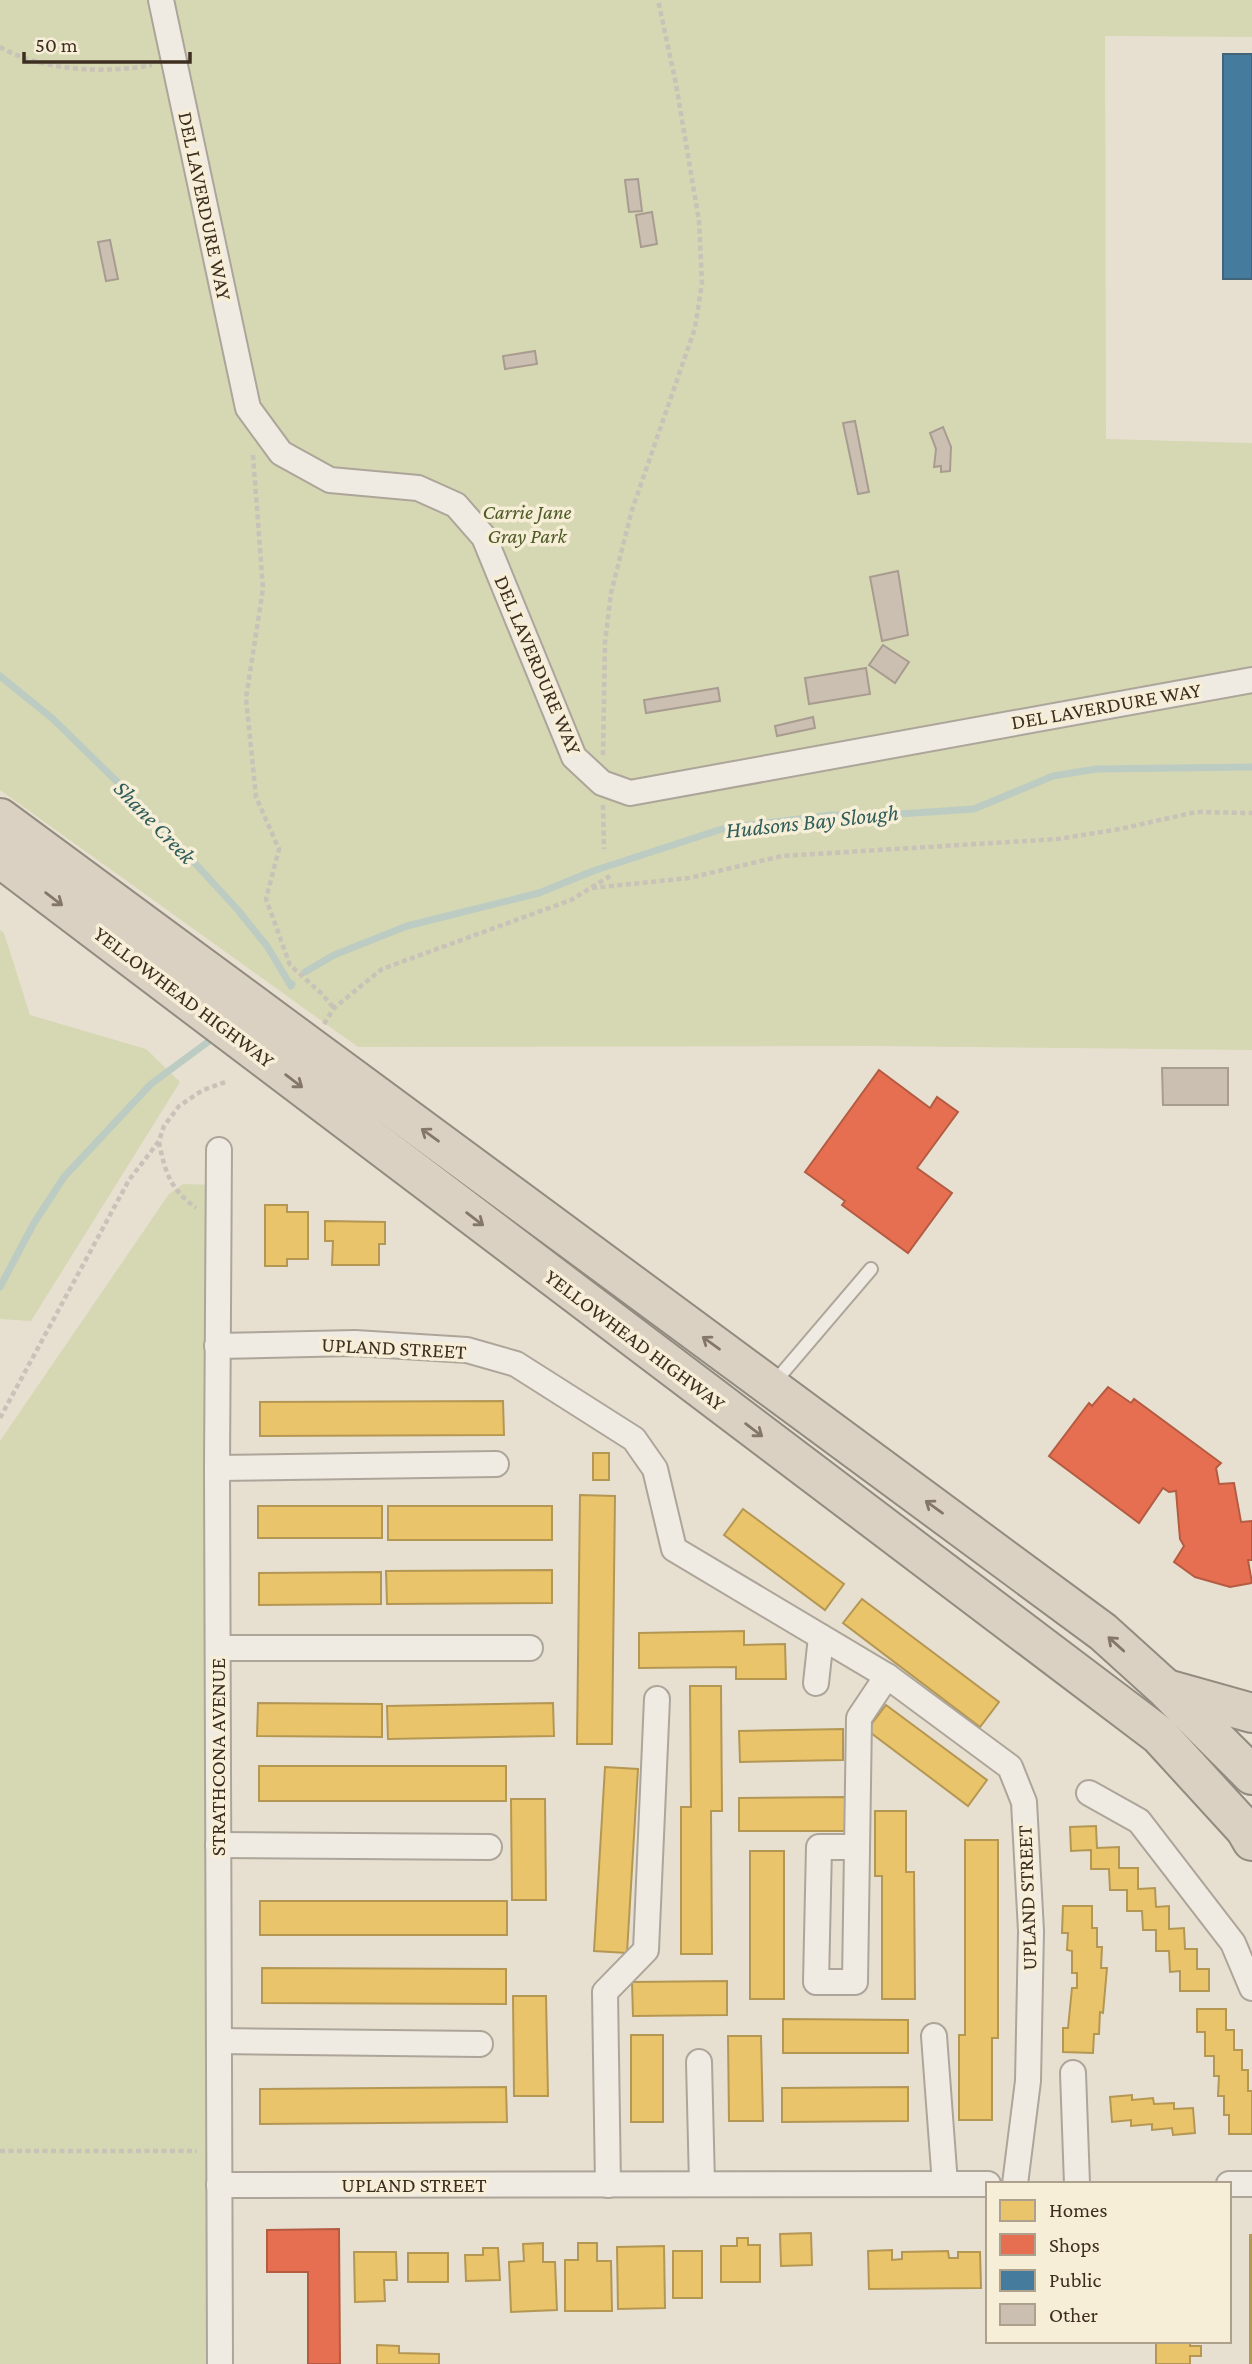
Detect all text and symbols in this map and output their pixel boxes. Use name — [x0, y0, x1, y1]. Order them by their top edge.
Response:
scale bar — [24, 21, 191, 65]
text: 50 m — [35, 33, 78, 57]
street label: DEL LAVERDURE WAY — [173, 110, 237, 303]
park label: Carrie Jane Gray Park — [482, 500, 572, 548]
street label: DEL LAVERDURE WAY — [489, 572, 587, 759]
street label: DEL LAVERDURE WAY — [1009, 677, 1204, 734]
water label: Shane Creek — [109, 775, 202, 870]
water label: Hudsons Bay Slough — [724, 799, 900, 843]
one-way arrow — [45, 892, 63, 907]
street label: YELLOWHEAD HIGHWAY — [89, 921, 280, 1073]
one-way arrow — [284, 1074, 303, 1089]
one-way arrow — [420, 1128, 439, 1143]
one-way arrow — [466, 1211, 484, 1226]
street label: YELLOWHEAD HIGHWAY — [540, 1264, 731, 1416]
street label: UPLAND STREET — [321, 1332, 468, 1364]
one-way arrow — [702, 1336, 721, 1350]
one-way arrow — [744, 1423, 763, 1438]
one-way arrow — [925, 1500, 943, 1515]
one-way arrow — [1107, 1636, 1125, 1652]
street label: STRATHCONA AVENUE — [206, 1658, 230, 1856]
street label: UPLAND STREET — [1012, 1824, 1042, 1971]
street label: UPLAND STREET — [341, 2173, 487, 2197]
legend — [986, 2182, 1231, 2343]
text: Homes — [1049, 2198, 1108, 2222]
text: Shops — [1049, 2233, 1100, 2257]
text: Public — [1049, 2268, 1101, 2292]
text: Other — [1049, 2303, 1099, 2327]

